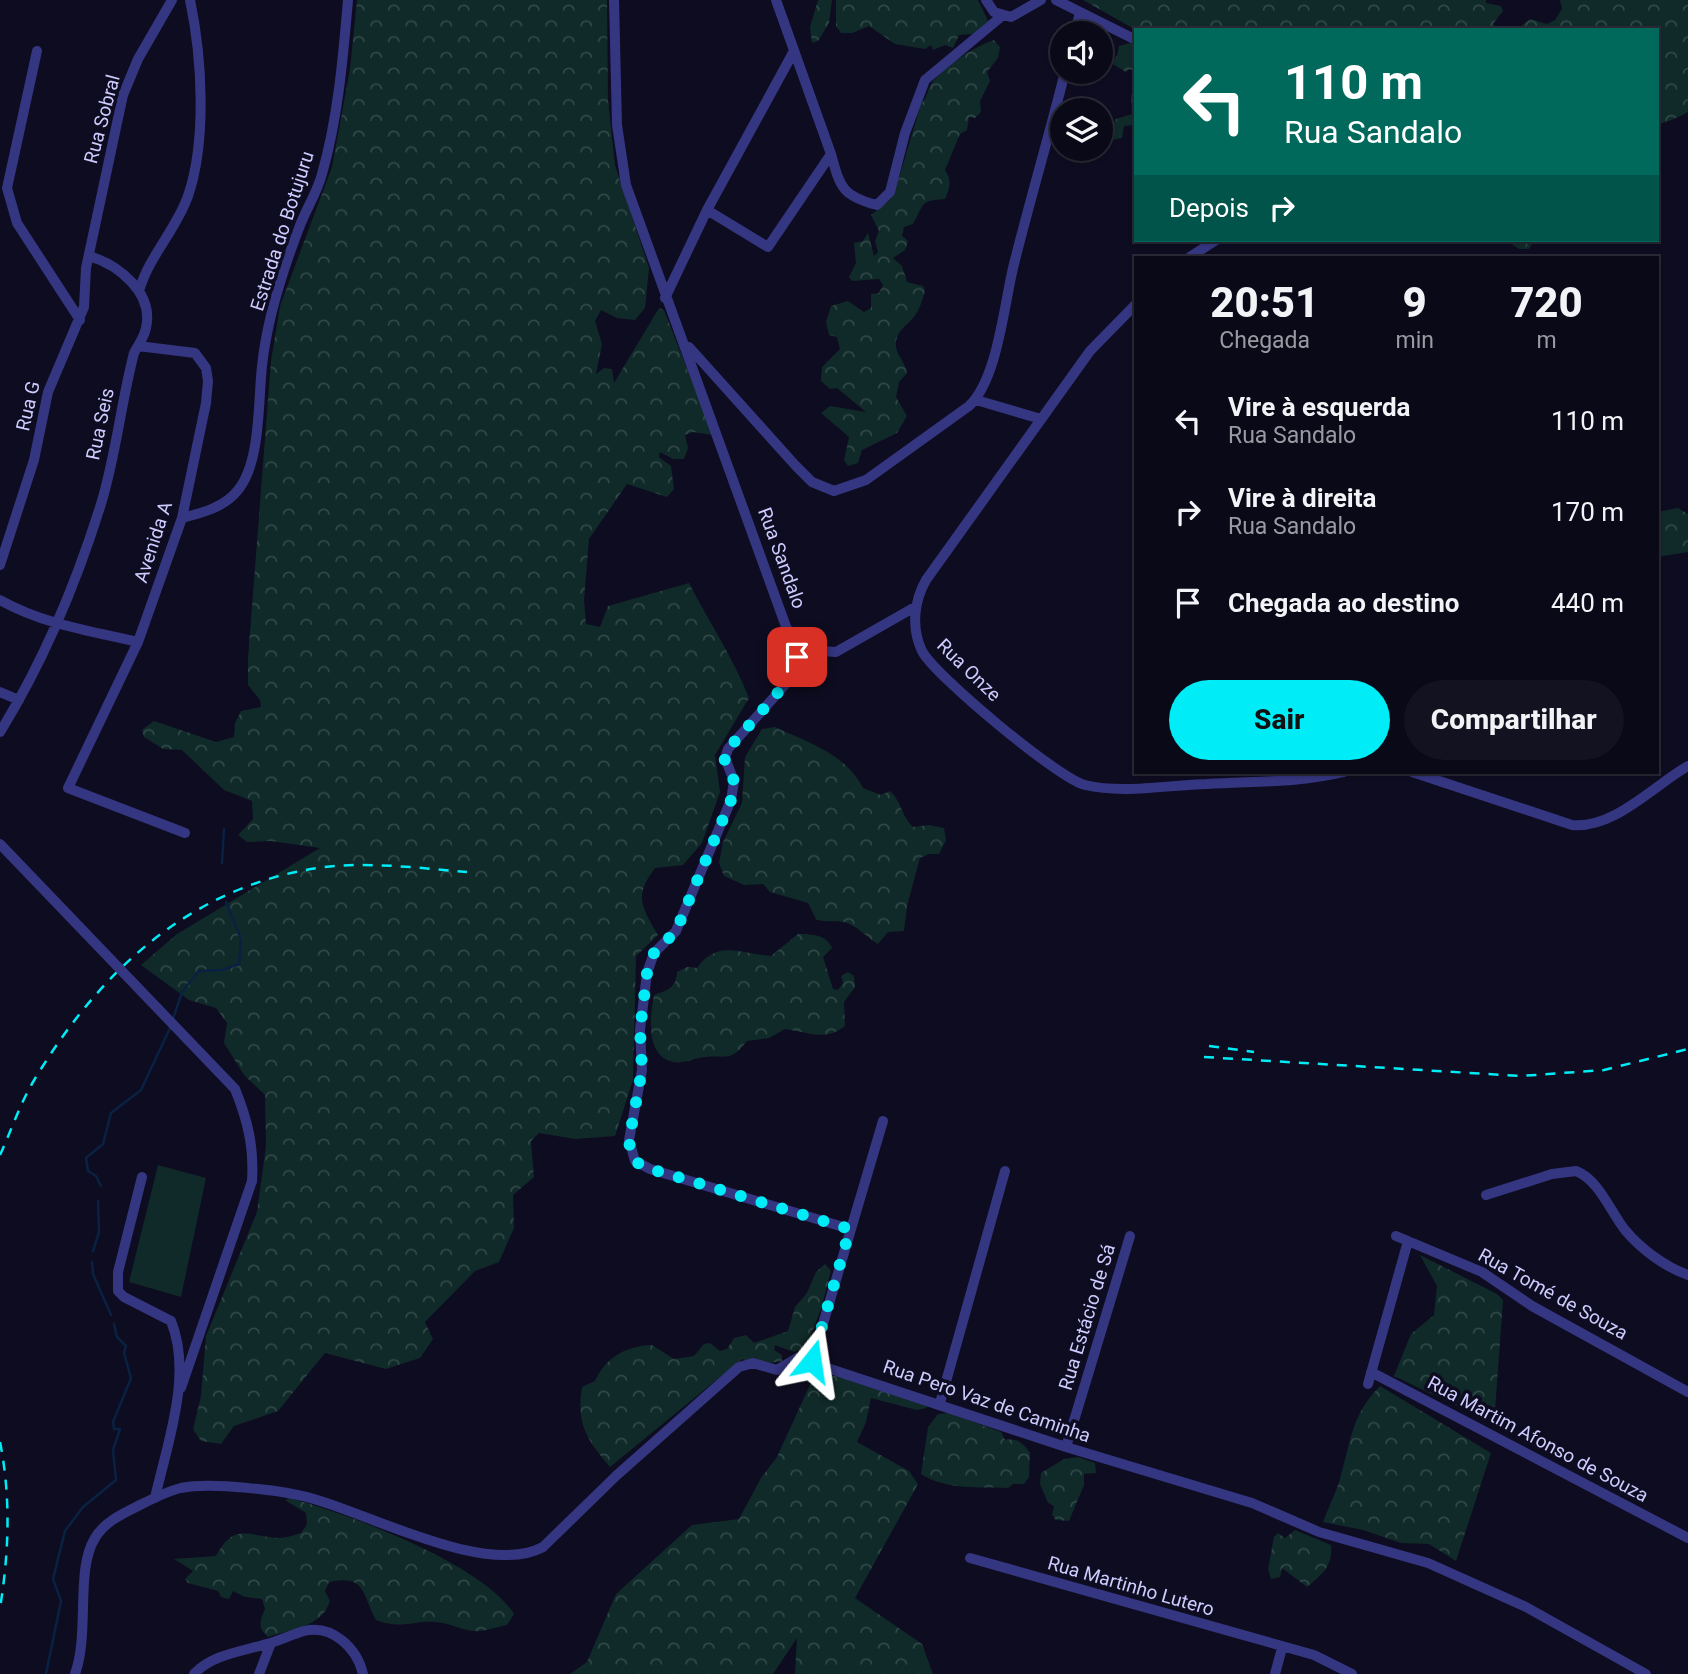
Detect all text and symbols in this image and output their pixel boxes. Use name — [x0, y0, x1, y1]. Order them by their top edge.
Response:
map controls — [1050, 21, 1113, 161]
button: sound — [1050, 21, 1113, 84]
text: 110 m — [1284, 54, 1423, 111]
icon: left — [1169, 56, 1260, 147]
street label: Rua Sobral — [79, 72, 125, 166]
button: layers — [1050, 98, 1113, 161]
text: Rua Sandalo — [1284, 113, 1462, 151]
street label: Estrada do Botujuru — [245, 148, 319, 314]
icon: right — [1263, 189, 1301, 227]
text: Depois — [1169, 193, 1249, 223]
text: 20:51 — [1210, 278, 1319, 327]
text: 9 — [1403, 278, 1427, 327]
text: 720 — [1510, 278, 1583, 327]
text: Chegada — [1219, 327, 1310, 354]
text: min — [1395, 327, 1434, 354]
text: m — [1536, 327, 1557, 354]
street label: Rua G — [11, 379, 45, 433]
street label: Rua Seis — [81, 386, 119, 462]
text: Vire à esquerda — [1228, 392, 1411, 422]
icon: left — [1169, 402, 1207, 440]
text: 110 m — [1551, 406, 1624, 436]
text: Rua Sandalo — [1228, 422, 1356, 449]
text: Vire à direita — [1228, 483, 1376, 513]
icon: right — [1169, 493, 1207, 531]
text: 170 m — [1551, 497, 1624, 527]
street label: Avenida A — [129, 498, 177, 586]
street label: Rua Sandalo — [753, 504, 811, 612]
text: Rua Sandalo — [1228, 513, 1356, 540]
icon: arrive — [1169, 584, 1207, 622]
text: Chegada ao destino — [1228, 588, 1459, 618]
text: 440 m — [1551, 588, 1624, 618]
pin — [767, 627, 827, 687]
street label: Rua Onze — [932, 634, 1006, 706]
icon: arrive — [778, 638, 816, 676]
button: Sair — [1169, 680, 1390, 760]
button: Compartilhar — [1404, 680, 1624, 760]
street label: Rua Estácio de Sá — [1054, 1241, 1120, 1393]
street label: Rua Tomé de Souza — [1474, 1243, 1632, 1345]
position arrow — [775, 1324, 849, 1398]
street label: Rua Pero Vaz de Caminha — [880, 1355, 1094, 1447]
street label: Rua Martim Afonso de Souza — [1424, 1371, 1652, 1507]
street label: Rua Martinho Lutero — [1045, 1551, 1217, 1621]

